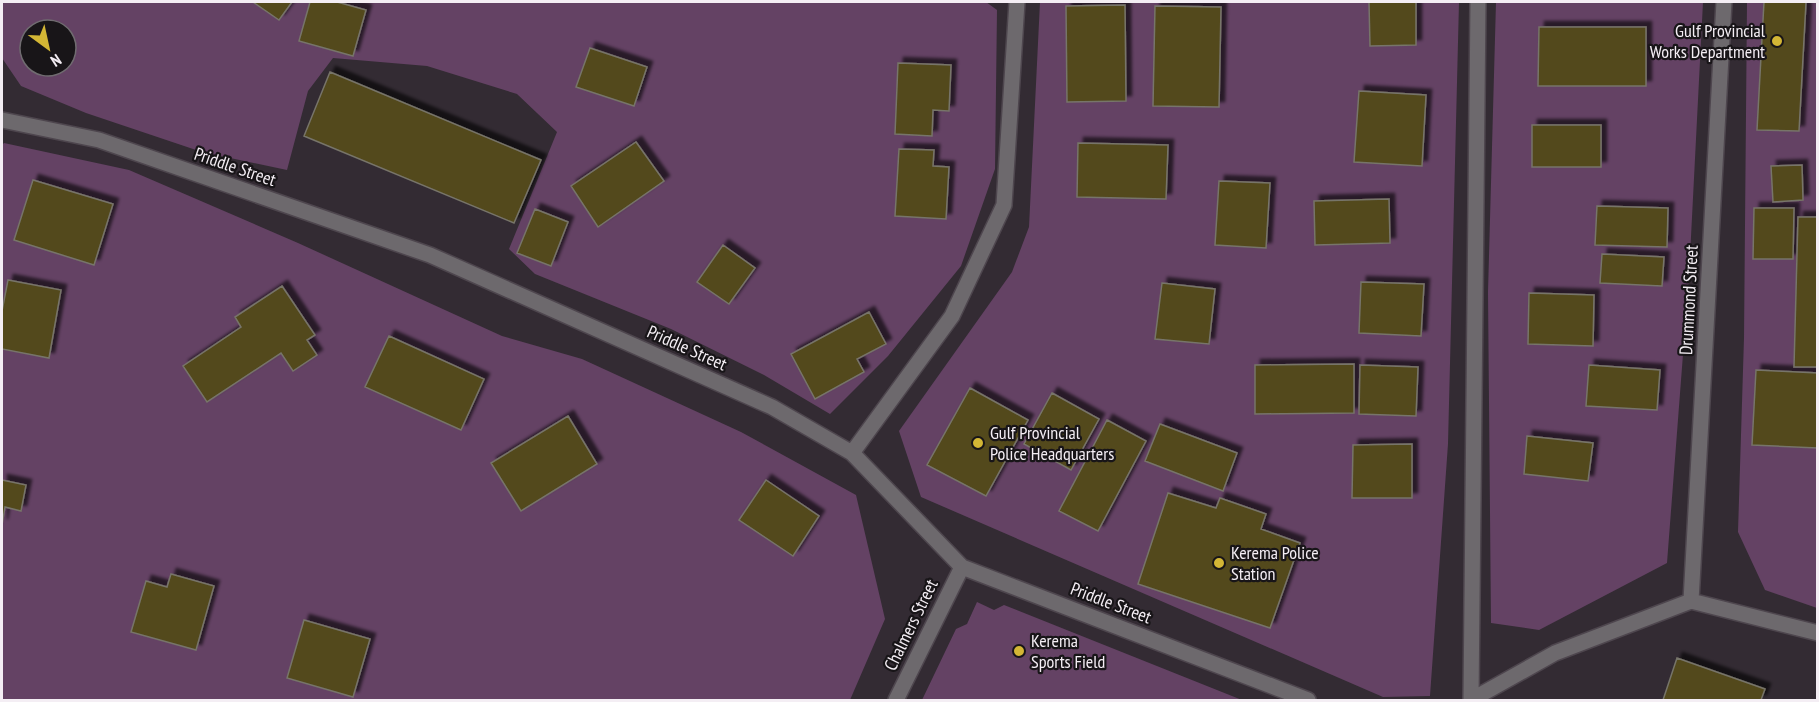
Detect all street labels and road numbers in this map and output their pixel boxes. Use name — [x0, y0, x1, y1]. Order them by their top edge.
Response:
street label: Priddle Street — [191, 142, 279, 191]
street label: Drummond Street — [1674, 244, 1703, 356]
street label: Priddle Street — [644, 320, 731, 375]
street label: Chalmers Street — [879, 575, 943, 674]
street label: Priddle Street — [1067, 577, 1155, 628]

